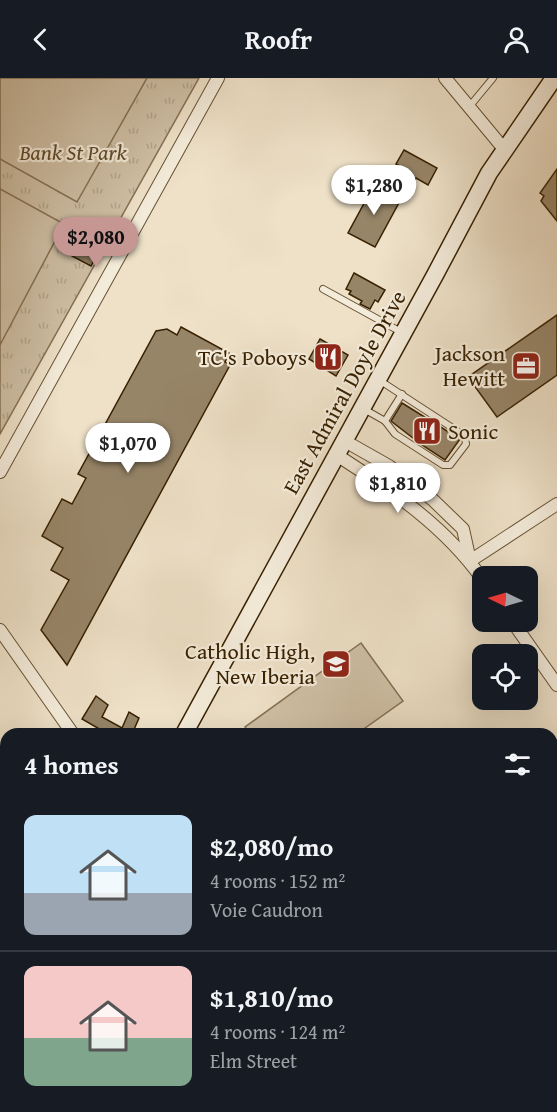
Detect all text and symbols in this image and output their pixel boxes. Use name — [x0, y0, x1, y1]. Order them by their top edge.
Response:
text: Roofr — [245, 19, 312, 59]
icon: back — [24, 23, 57, 56]
icon: person — [500, 23, 533, 56]
park label: Bank St Park — [18, 136, 128, 168]
pin: $1,280 — [325, 165, 423, 216]
text: $1,280 — [345, 170, 403, 199]
pin: $2,080 — [47, 217, 145, 268]
text: $2,080 — [67, 222, 125, 251]
street label: East Admiral Doyle Drive — [275, 284, 413, 500]
place label: Jackson Hewitt — [432, 337, 506, 394]
place label: TC's Poboys — [198, 341, 307, 373]
restaurant icon: TC's Poboys — [312, 341, 344, 373]
office icon: Jackson Hewitt — [510, 350, 542, 382]
restaurant icon: Sonic — [411, 415, 443, 447]
place label: Sonic — [448, 415, 498, 447]
pin: $1,070 — [79, 423, 177, 474]
text: $1,070 — [99, 428, 157, 457]
pin: $1,810 — [349, 463, 447, 514]
text: $1,810 — [369, 468, 427, 497]
north arrow — [472, 566, 538, 632]
map controls — [472, 566, 538, 710]
place label: Catholic High, New Iberia — [185, 635, 316, 692]
button: locate — [472, 644, 538, 710]
school or university icon: Catholic High, New Iberia — [320, 648, 352, 680]
text: 4 homes — [24, 745, 119, 784]
icon: filters — [501, 748, 534, 781]
text: $2,080/mo — [210, 827, 333, 866]
icon: home — [72, 839, 144, 911]
text: 4 rooms · 152 m² — [210, 866, 345, 895]
text: Voie Caudron — [210, 895, 323, 924]
text: $1,810/mo — [210, 978, 333, 1017]
icon: home — [72, 990, 144, 1062]
text: 4 rooms · 124 m² — [210, 1017, 345, 1046]
text: Elm Street — [210, 1046, 297, 1075]

